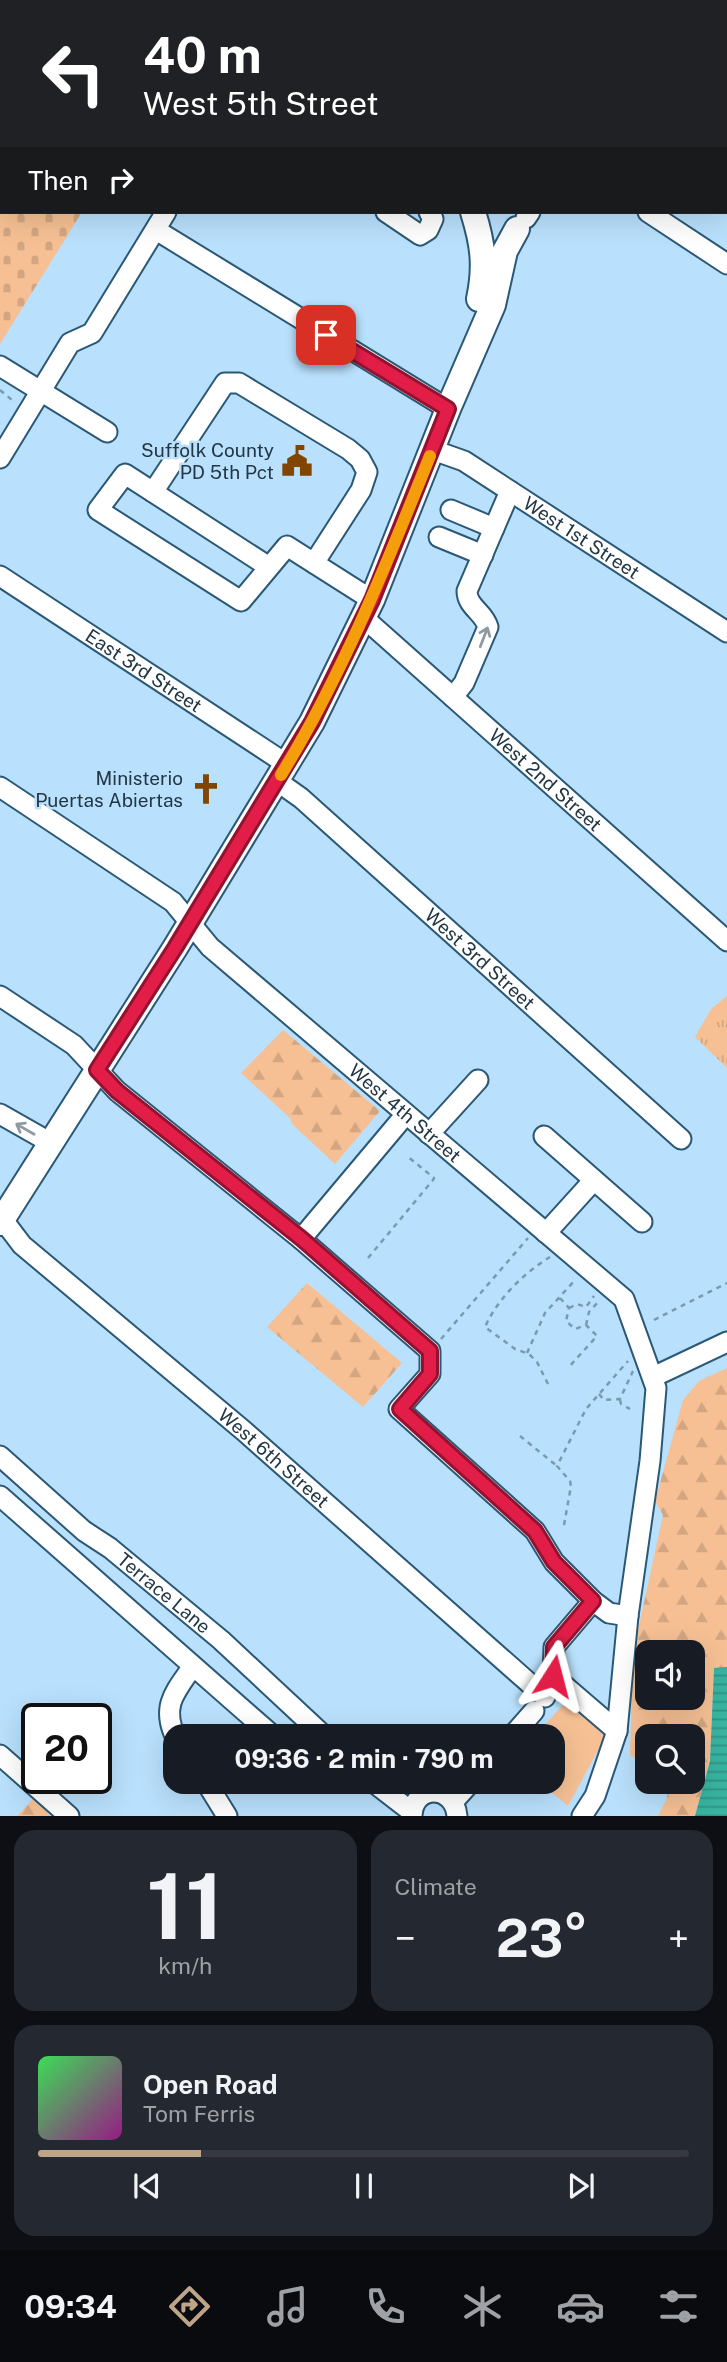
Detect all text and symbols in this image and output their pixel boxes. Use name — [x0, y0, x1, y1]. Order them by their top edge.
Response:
text: 40 m — [143, 26, 262, 84]
icon: left — [28, 28, 119, 119]
text: West 5th Street — [143, 85, 379, 122]
icon: right — [102, 161, 140, 199]
text: Then — [28, 165, 88, 196]
pin — [296, 305, 356, 365]
icon: arrive — [307, 316, 345, 354]
place label: Suffolk County PD 5th Pct — [141, 439, 274, 483]
public building icon: Suffolk County PD 5th Pct — [280, 444, 314, 478]
street label: West 1st Street — [519, 492, 644, 583]
street label: East 3rd Street — [82, 624, 206, 716]
one-way arrow — [478, 627, 491, 648]
street label: West 2nd Street — [485, 724, 606, 835]
place label: Ministerio Puertas Abiertas — [35, 767, 183, 811]
church icon: Ministerio Puertas Abiertas — [189, 772, 223, 806]
street label: West 3rd Street — [421, 904, 540, 1014]
street label: West 4th Street — [345, 1059, 465, 1167]
one-way arrow — [16, 1122, 36, 1136]
street label: West 6th Street — [214, 1403, 334, 1512]
street label: Terrace Lane — [113, 1548, 215, 1638]
position arrow — [516, 1639, 590, 1713]
map controls — [635, 1640, 705, 1794]
button: sound — [635, 1640, 705, 1710]
speed limit sign: 20 — [21, 1703, 112, 1794]
button: search — [635, 1724, 705, 1794]
text: 09:36 · 2 min · 790 m — [234, 1743, 494, 1774]
text: 11 — [146, 1853, 224, 1959]
text: Climate — [395, 1873, 477, 1900]
text: 23° — [496, 1908, 588, 1969]
text: − — [395, 1916, 416, 1961]
text: + — [668, 1916, 689, 1961]
text: km/h — [158, 1952, 212, 1979]
text: Open Road — [143, 2069, 278, 2100]
text: Tom Ferris — [143, 2100, 255, 2127]
icon: previous — [128, 2167, 166, 2205]
icon: pause — [345, 2167, 383, 2205]
icon: next — [562, 2167, 600, 2205]
icon: directions — [165, 2282, 214, 2331]
icon: music — [263, 2282, 312, 2331]
icon: phone — [361, 2282, 410, 2331]
icon: climate — [458, 2282, 507, 2331]
icon: car — [556, 2282, 605, 2331]
icon: filters — [654, 2282, 703, 2331]
text: 09:34 — [24, 2288, 117, 2325]

